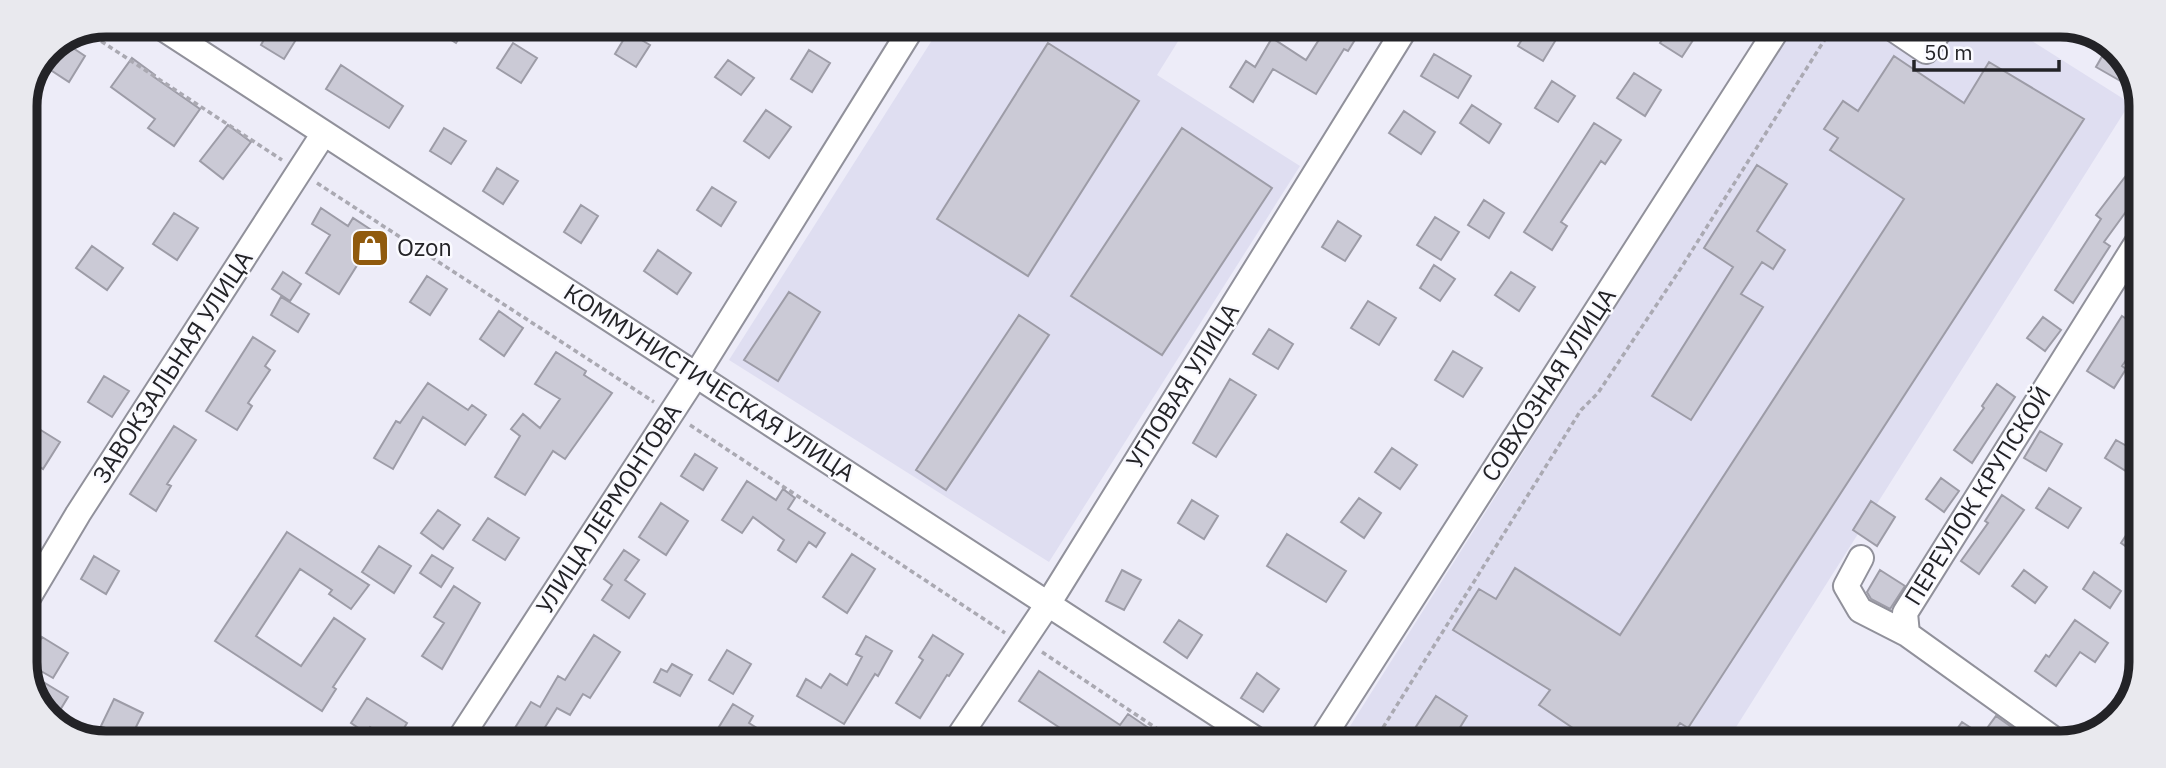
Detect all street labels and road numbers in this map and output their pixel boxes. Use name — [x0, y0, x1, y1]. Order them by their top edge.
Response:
street label: ЗАВОКЗАЛЬНАЯ УЛИЦА — [85, 244, 260, 489]
street label: КОММУНИСТИЧЕСКАЯ УЛИЦА — [558, 276, 861, 488]
street label: СОВХОЗНАЯ УЛИЦА — [1474, 282, 1623, 487]
street label: УГЛОВАЯ УЛИЦА — [1118, 297, 1246, 474]
street label: ПЕРЕУЛОК КРУПСКОЙ — [1897, 380, 2058, 611]
street label: УЛИЦА ЛЕРМОНТОВА — [528, 397, 688, 620]

